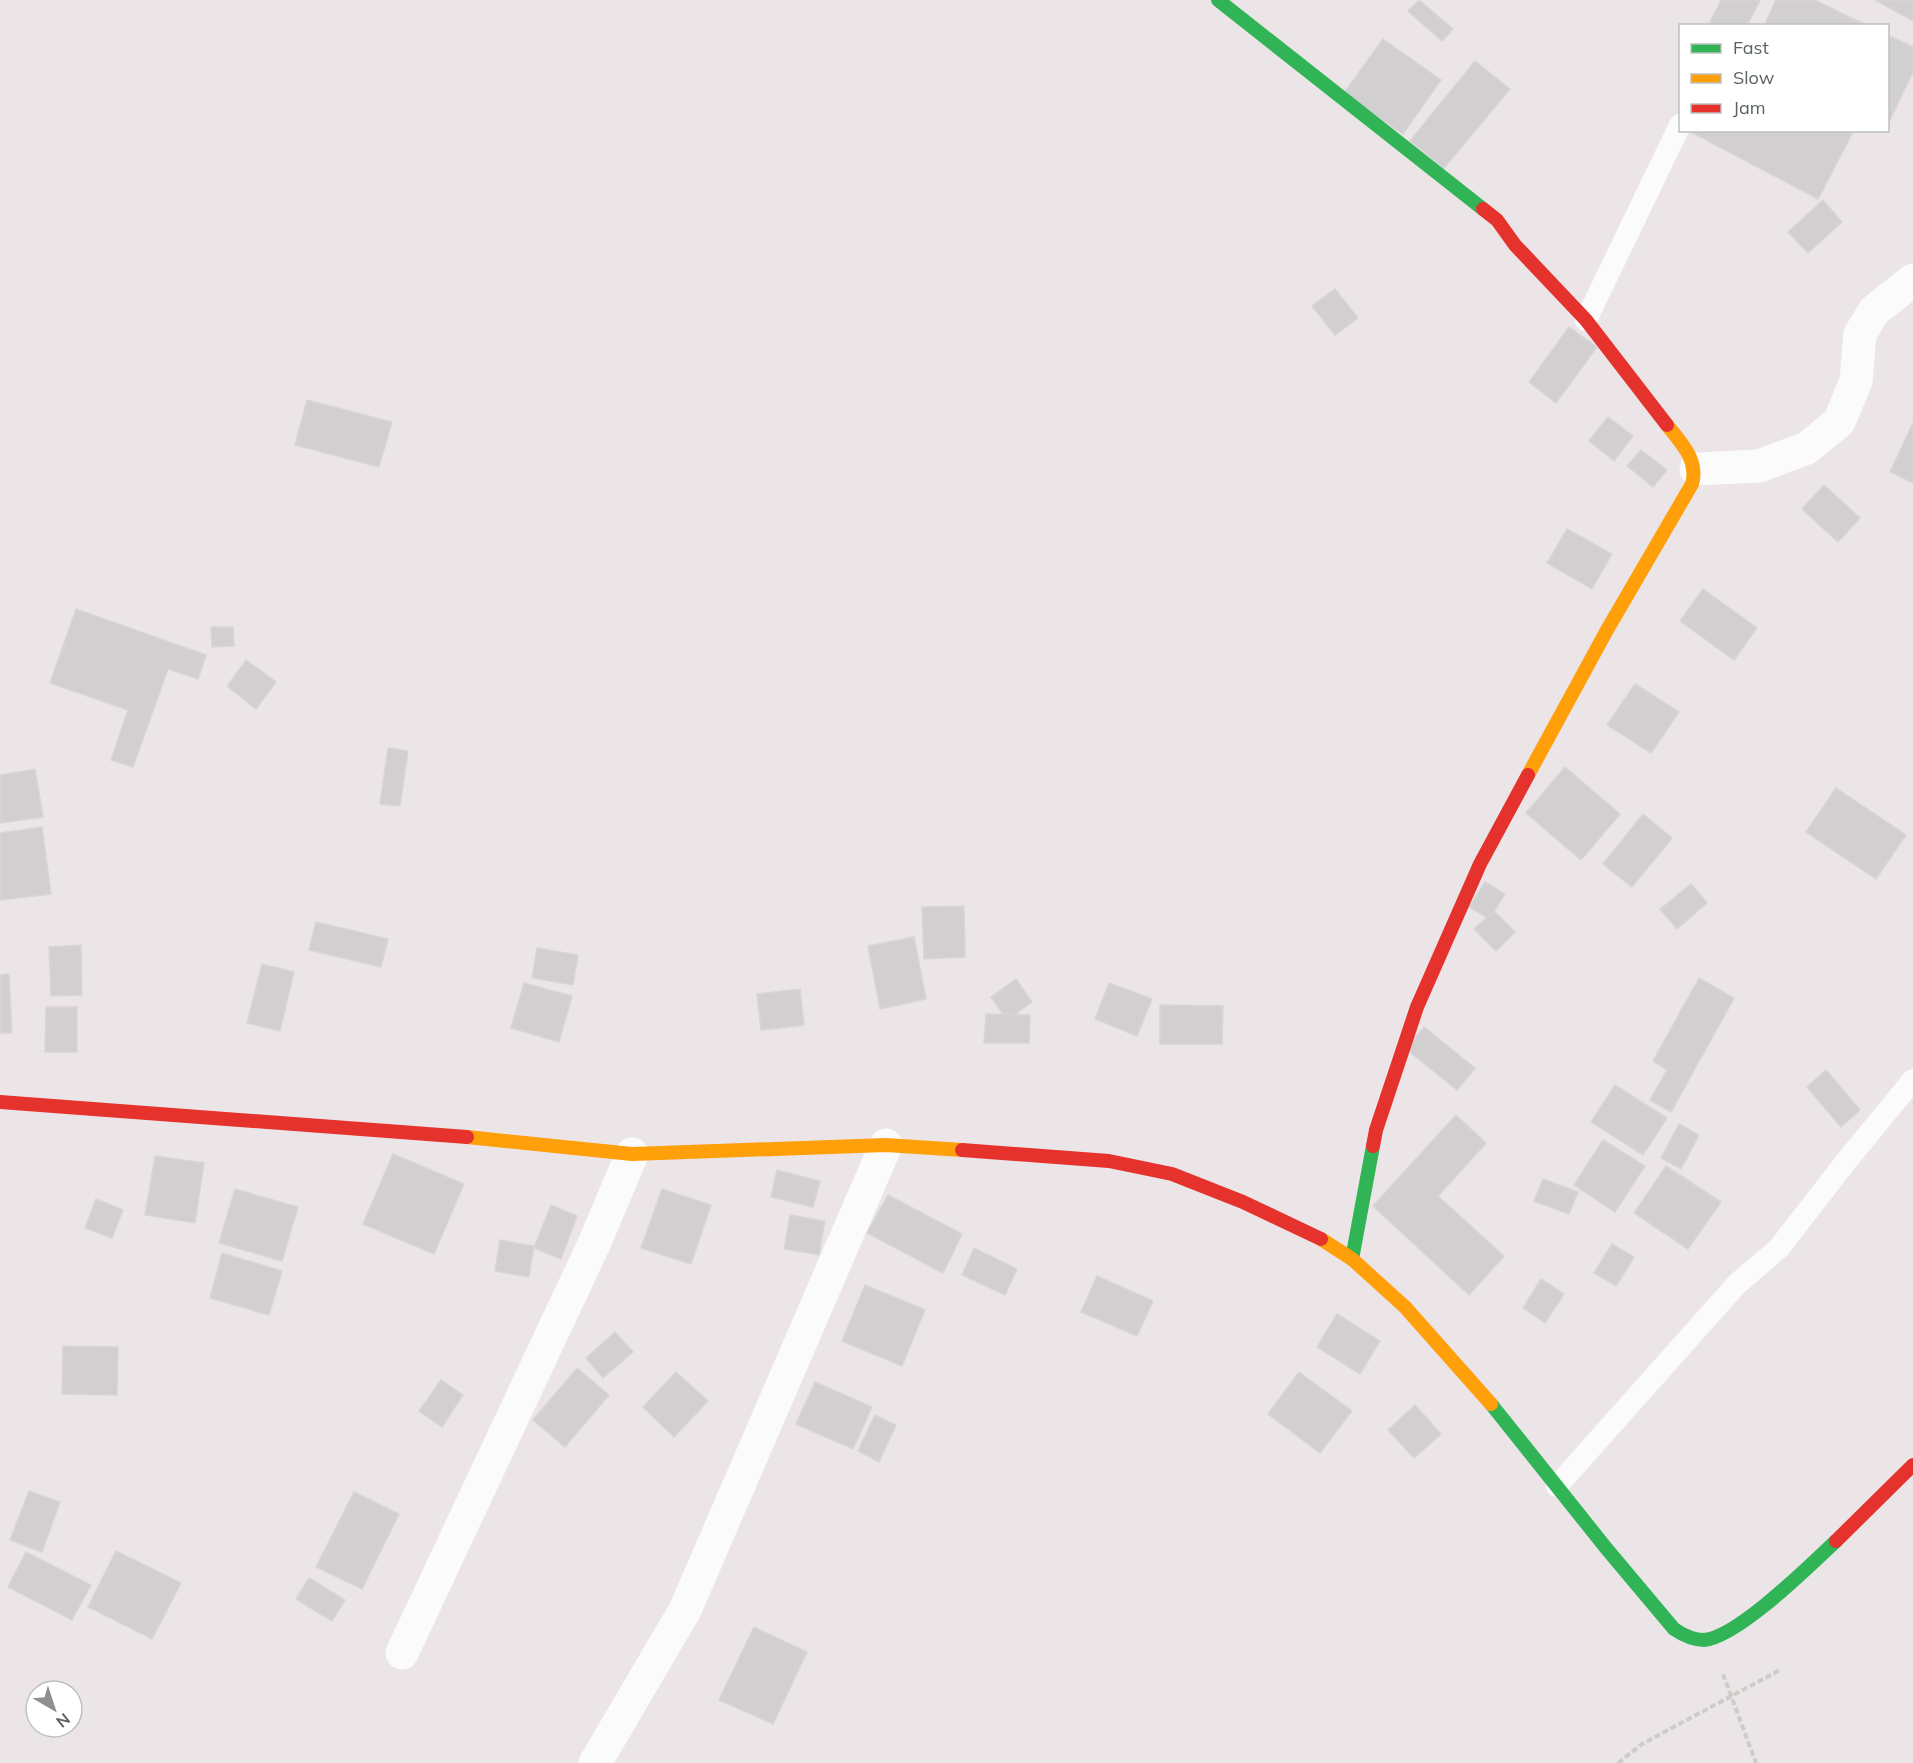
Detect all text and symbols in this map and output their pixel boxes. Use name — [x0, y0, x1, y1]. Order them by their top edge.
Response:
legend — [1679, 24, 1889, 132]
text: Fast — [1733, 36, 1769, 59]
text: Slow — [1733, 66, 1775, 89]
text: Jam — [1733, 96, 1766, 119]
north arrow — [24, 1679, 84, 1739]
text: N — [52, 1709, 74, 1732]

